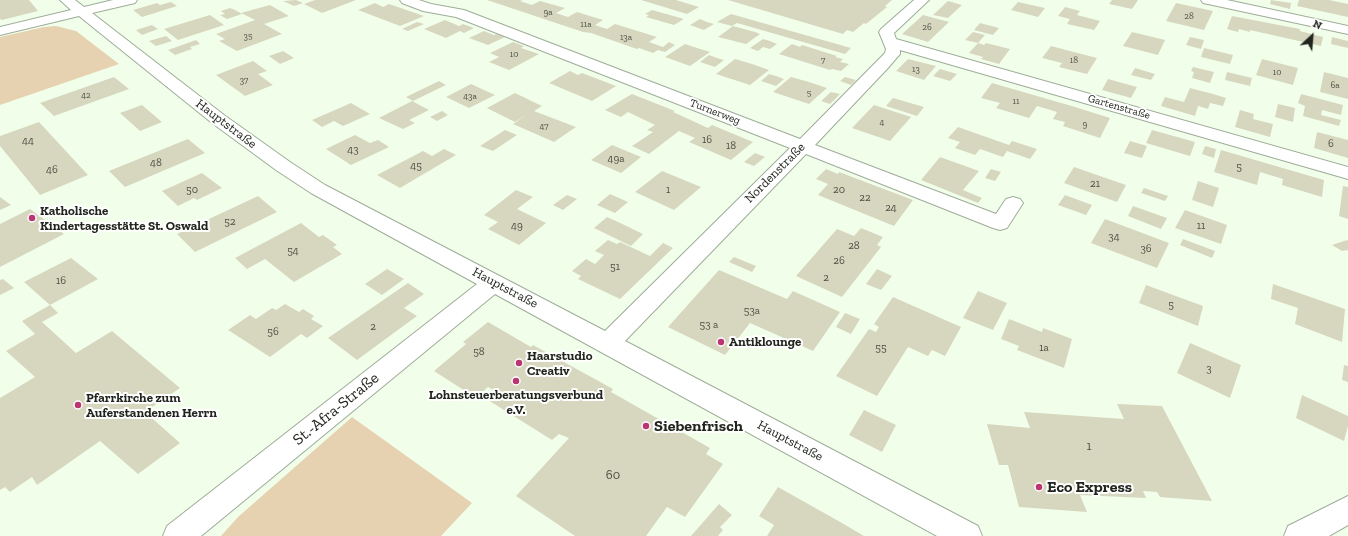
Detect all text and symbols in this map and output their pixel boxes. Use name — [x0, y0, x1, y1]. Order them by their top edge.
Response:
house number: 9a — [543, 7, 553, 17]
house number: 28 — [1184, 11, 1194, 21]
north arrow — [1292, 16, 1332, 56]
text: N — [1311, 17, 1324, 32]
house number: 11a — [580, 19, 592, 29]
house number: 26 — [922, 22, 932, 32]
house number: 35 — [243, 31, 253, 41]
house number: 13a — [620, 32, 632, 42]
house number: 10 — [510, 49, 518, 59]
house number: 7 — [821, 55, 825, 65]
house number: 18 — [1070, 55, 1078, 65]
house number: 13 — [912, 64, 920, 74]
house number: 10 — [1273, 67, 1281, 77]
house number: 37 — [240, 75, 248, 85]
house number: 6a — [1330, 80, 1340, 90]
house number: 5 — [807, 88, 811, 98]
house number: 42 — [81, 90, 91, 100]
house number: 43a — [463, 91, 477, 101]
street label: Gartenstraße — [1086, 92, 1152, 122]
street label: Hauptstraße — [193, 96, 259, 152]
street label: Turnerweg — [688, 96, 742, 128]
house number: 11 — [1013, 96, 1019, 106]
house number: 4 — [880, 117, 884, 127]
house number: 9 — [1083, 119, 1087, 129]
house number: 47 — [540, 121, 548, 131]
house number: 16 — [702, 133, 712, 147]
house number: 44 — [22, 134, 34, 148]
house number: 6 — [1328, 137, 1334, 151]
house number: 18 — [726, 139, 736, 153]
street label: Nordenstraße — [742, 140, 808, 206]
house number: 43 — [347, 143, 359, 157]
house number: 49a — [607, 152, 625, 166]
house number: 48 — [150, 156, 162, 170]
house number: 45 — [410, 159, 422, 173]
house number: 5 — [1236, 160, 1242, 174]
house number: 46 — [46, 163, 58, 177]
house number: 21 — [1090, 177, 1100, 191]
house number: 50 — [186, 183, 198, 197]
house number: 1 — [666, 183, 670, 197]
house number: 20 — [833, 183, 845, 197]
house number: 22 — [859, 191, 871, 205]
house number: 24 — [885, 201, 897, 215]
place label: Katholische Kindertagesstätte St. Oswald — [40, 203, 208, 234]
marker: Katholische Kindertagesstätte St. Oswald — [27, 213, 37, 223]
house number: 52 — [224, 215, 236, 229]
house number: 49 — [511, 219, 523, 233]
house number: 11 — [1197, 219, 1205, 233]
house number: 34 — [1108, 230, 1120, 244]
house number: 28 — [848, 239, 860, 253]
house number: 36 — [1140, 242, 1152, 256]
house number: 54 — [287, 244, 299, 258]
house number: 26 — [833, 254, 845, 268]
house number: 51 — [610, 260, 620, 274]
street label: Hauptstraße — [470, 264, 540, 312]
house number: 2 — [823, 271, 829, 285]
house number: 16 — [56, 274, 66, 288]
house number: 5 — [1168, 298, 1174, 312]
house number: 53a — [744, 304, 760, 318]
house number: 53 a — [700, 318, 718, 332]
house number: 2 — [370, 320, 376, 334]
house number: 56 — [267, 325, 279, 339]
place label: Antiklounge — [729, 334, 801, 350]
marker: Antiklounge — [716, 337, 726, 347]
house number: 55 — [875, 341, 887, 355]
house number: 1a — [1039, 341, 1049, 355]
house number: 58 — [473, 345, 485, 359]
place label: Haarstudio Creativ — [527, 348, 593, 379]
marker: Haarstudio Creativ — [514, 358, 524, 368]
house number: 3 — [1206, 362, 1212, 376]
street label: St.-Afra-Straße — [289, 368, 383, 450]
marker: Lohnsteuerberatungsverbund e.V. — [511, 376, 521, 386]
place label: Lohnsteuerberatungsverbund e.V. — [429, 387, 603, 418]
place label: Pfarrkirche zum Auferstandenen Herrn — [86, 390, 217, 421]
marker: Pfarrkirche zum Auferstandenen Herrn — [73, 400, 83, 410]
place label: Siebenfrisch — [654, 416, 743, 436]
street label: Hauptstraße — [755, 417, 825, 465]
marker: Siebenfrisch — [641, 421, 651, 431]
house number: 1 — [1086, 438, 1092, 454]
house number: 60 — [606, 467, 620, 483]
place label: Eco Express — [1047, 477, 1132, 497]
marker: Eco Express — [1034, 482, 1044, 492]

